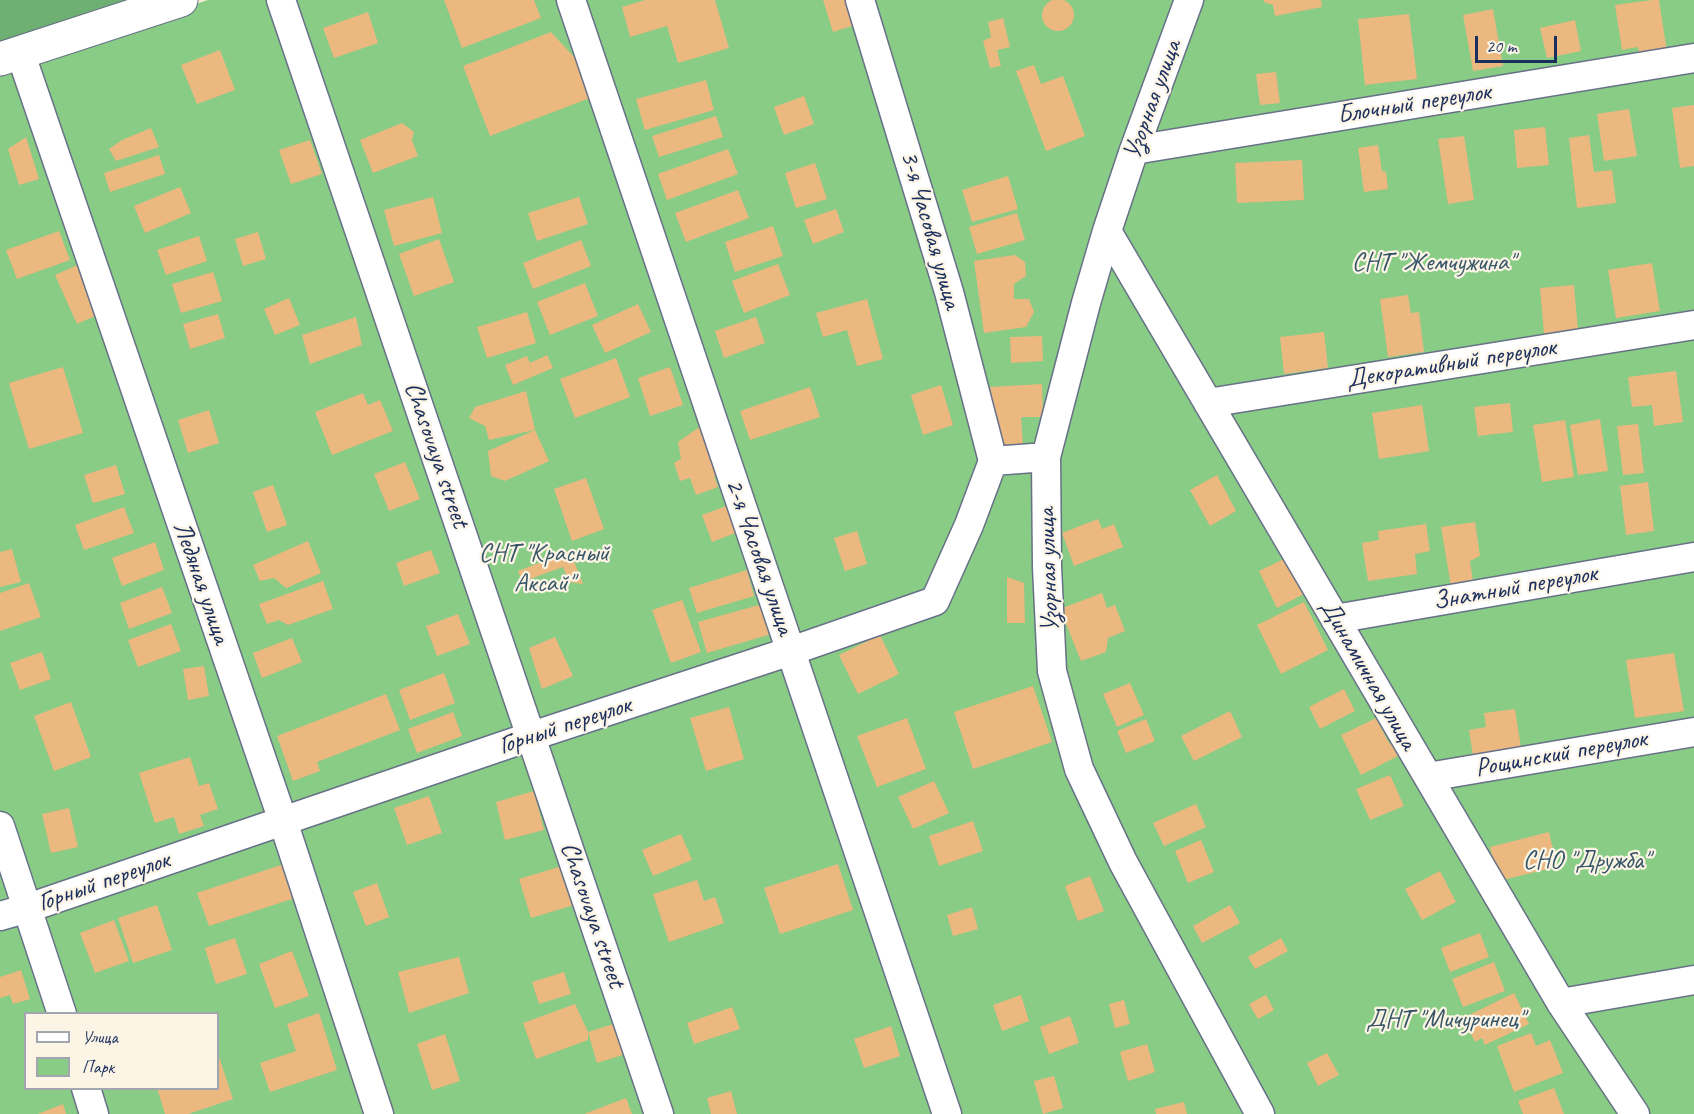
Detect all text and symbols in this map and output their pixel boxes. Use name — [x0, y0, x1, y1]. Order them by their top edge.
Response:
scale bar — [1478, 24, 1560, 62]
text: 20 m — [1486, 35, 1517, 57]
street label: Узорная улица — [1117, 36, 1189, 164]
street label: Блочный переулок — [1335, 77, 1493, 131]
street label: 3-я Часовая улица — [893, 147, 967, 313]
park label: СНТ "Жемчужина" — [1352, 247, 1514, 279]
street label: Декоративный переулок — [1344, 332, 1558, 396]
street label: Chasovaya street — [397, 378, 475, 532]
street label: 2-я Часовая улица — [718, 475, 800, 639]
street label: Узорная улица — [1031, 507, 1067, 633]
street label: Ледяная улица — [166, 518, 236, 648]
park label: СНТ "Красный Аксай" — [479, 538, 609, 600]
street label: Знатный переулок — [1431, 558, 1599, 618]
street label: Динамичная улица — [1312, 594, 1424, 756]
street label: Горный переулок — [495, 690, 635, 762]
street label: Рощинский переулок — [1473, 724, 1649, 784]
street label: Chasovaya street — [553, 838, 631, 992]
street label: Горный переулок — [34, 845, 174, 919]
park label: СНО "Дружба" — [1523, 845, 1649, 877]
park label: ДНТ "Мичуринец" — [1366, 1004, 1524, 1036]
legend — [24, 1012, 219, 1090]
text: Улица — [82, 1026, 118, 1048]
text: Парк — [82, 1056, 114, 1078]

